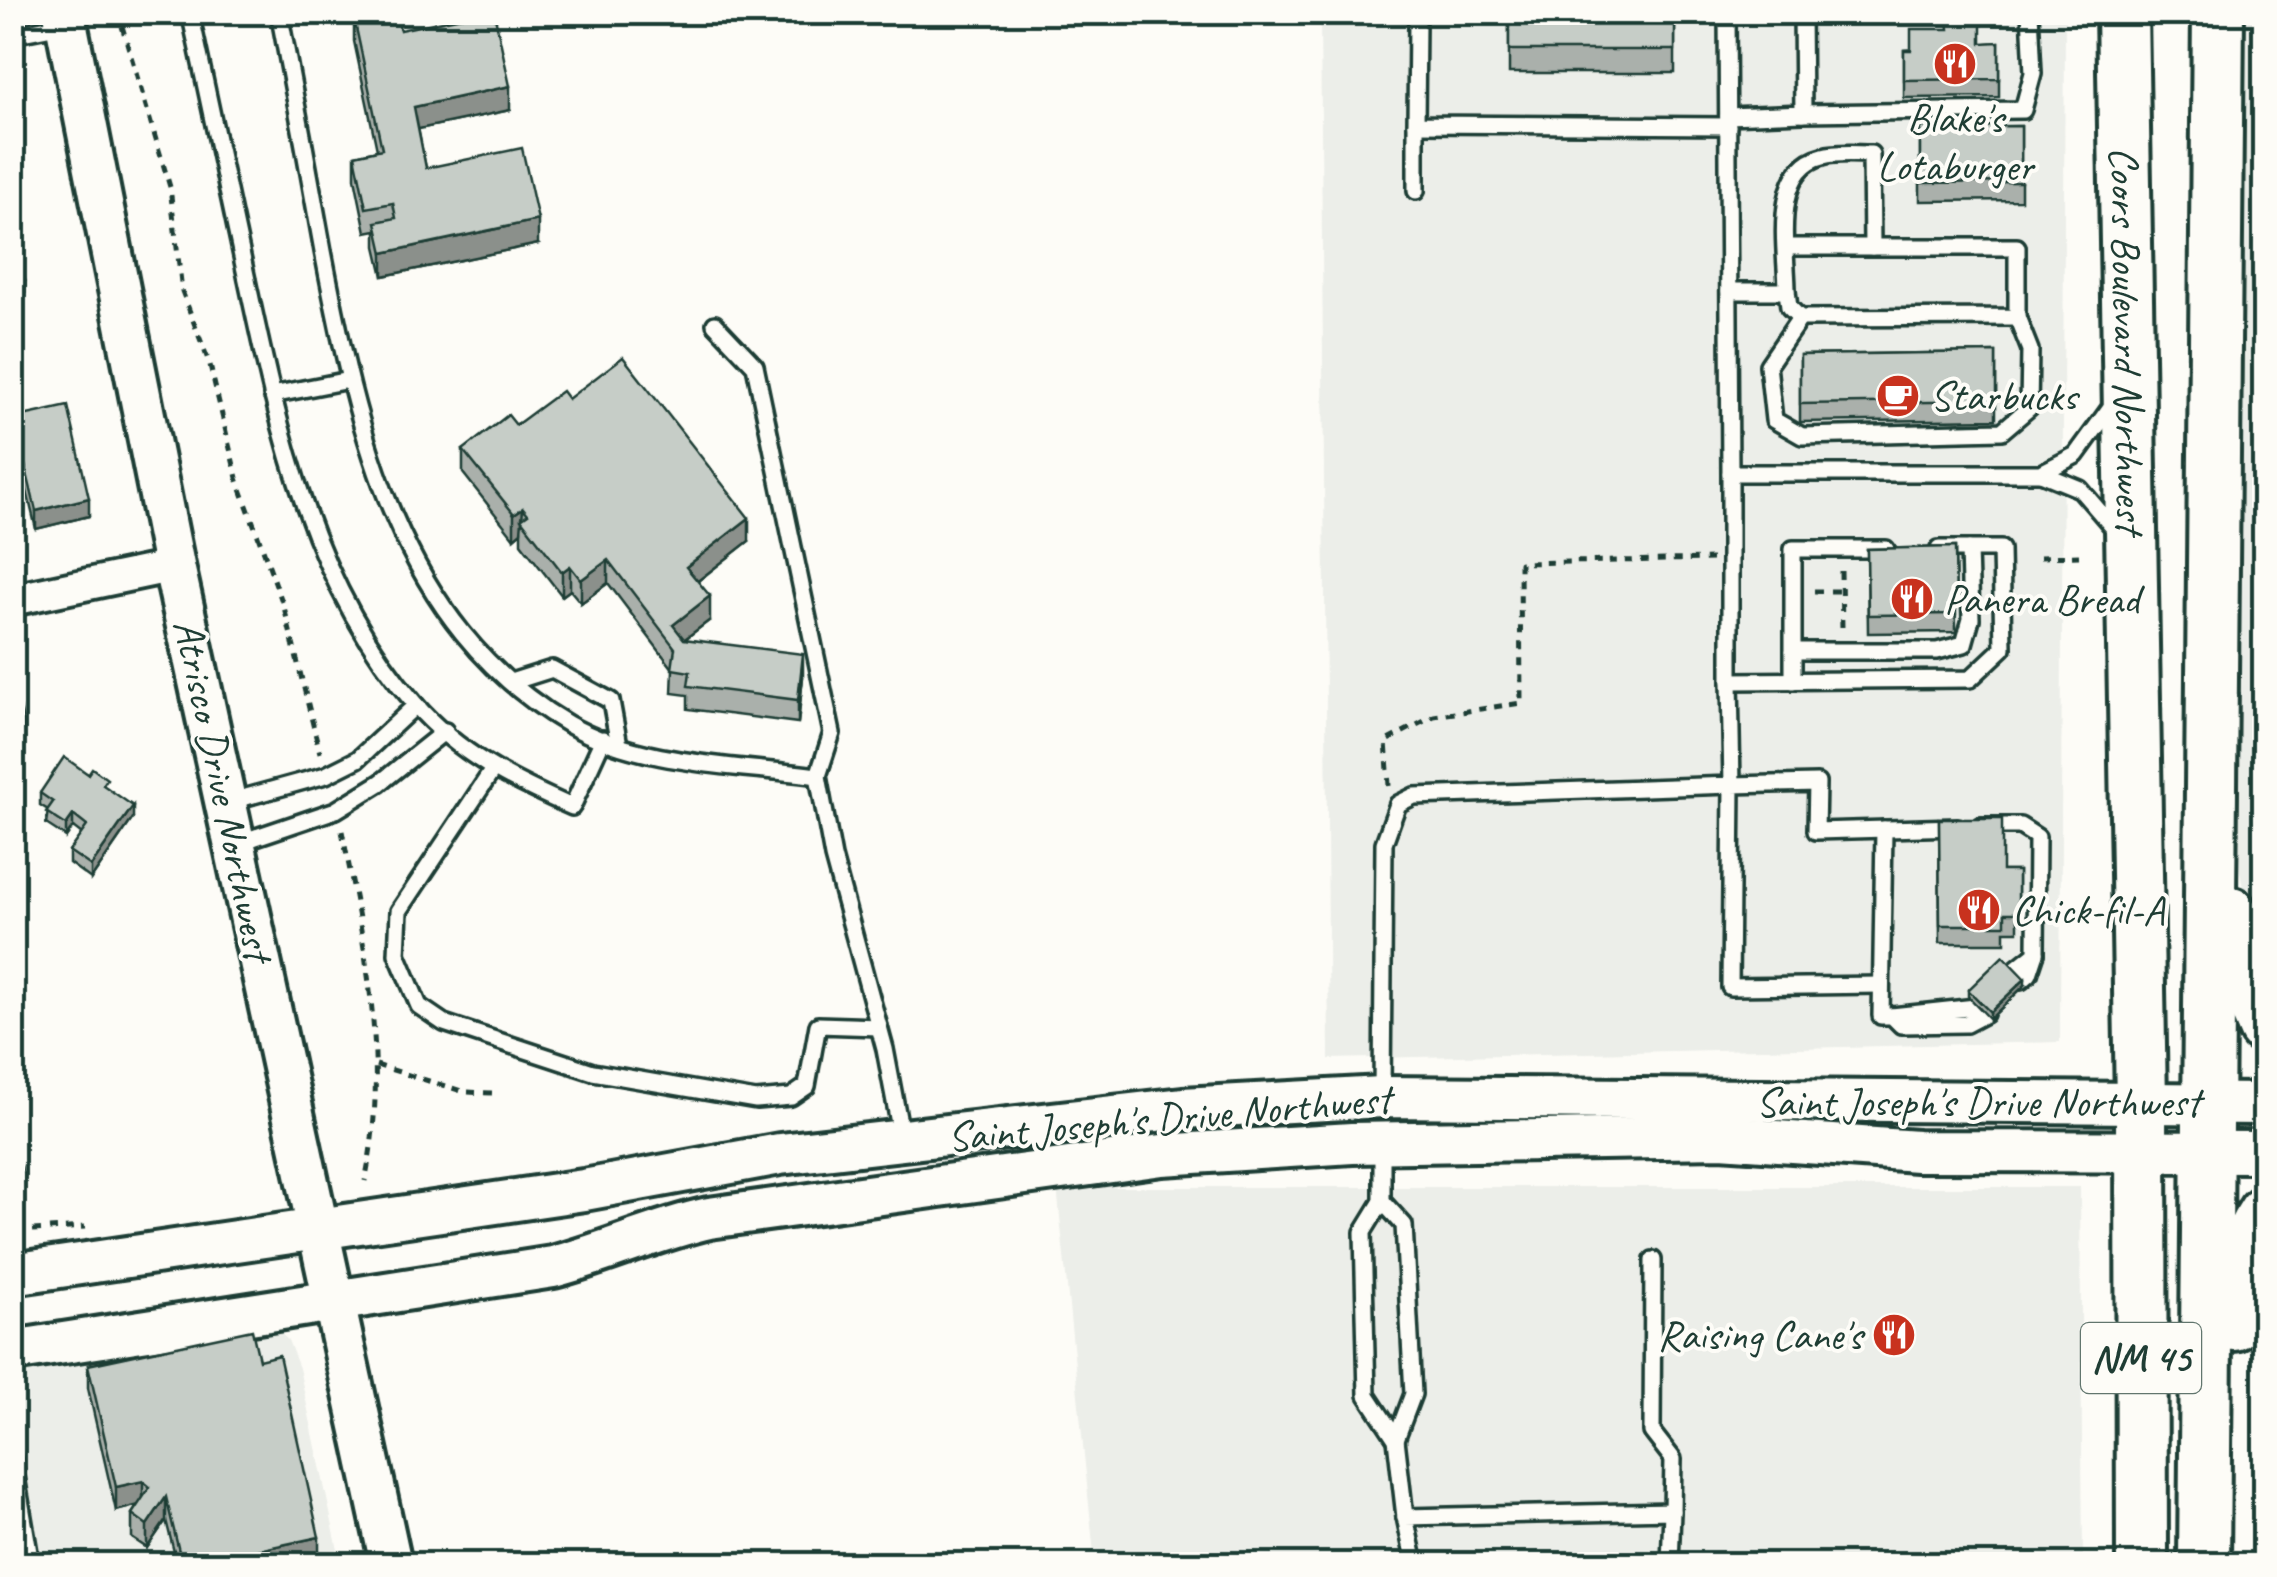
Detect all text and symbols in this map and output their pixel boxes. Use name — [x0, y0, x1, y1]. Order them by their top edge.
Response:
restaurant icon: Blake's Lotaburger — [1932, 41, 1978, 87]
place label: Blake's Lotaburger — [1877, 92, 2036, 193]
street label: Coors Boulevard Northwest — [2098, 146, 2158, 539]
place label: Starbucks — [1930, 370, 2081, 423]
cafe icon: Starbucks — [1875, 373, 1921, 419]
place label: Panera Bread — [1944, 573, 2146, 626]
restaurant icon: Panera Bread — [1889, 576, 1935, 622]
street label: Atrisco Drive Northwest — [161, 615, 286, 970]
place label: Chick-fil-A — [2012, 884, 2166, 937]
restaurant icon: Chick-fil-A — [1956, 887, 2002, 933]
street label: Saint Joseph's Drive Northwest — [945, 1072, 1398, 1164]
street label: Saint Joseph's Drive Northwest — [1756, 1076, 2205, 1129]
place label: Raising Cane's — [1658, 1309, 1866, 1362]
restaurant icon: Raising Cane's — [1871, 1312, 1917, 1358]
road number: NM 45 — [2081, 1323, 2201, 1393]

